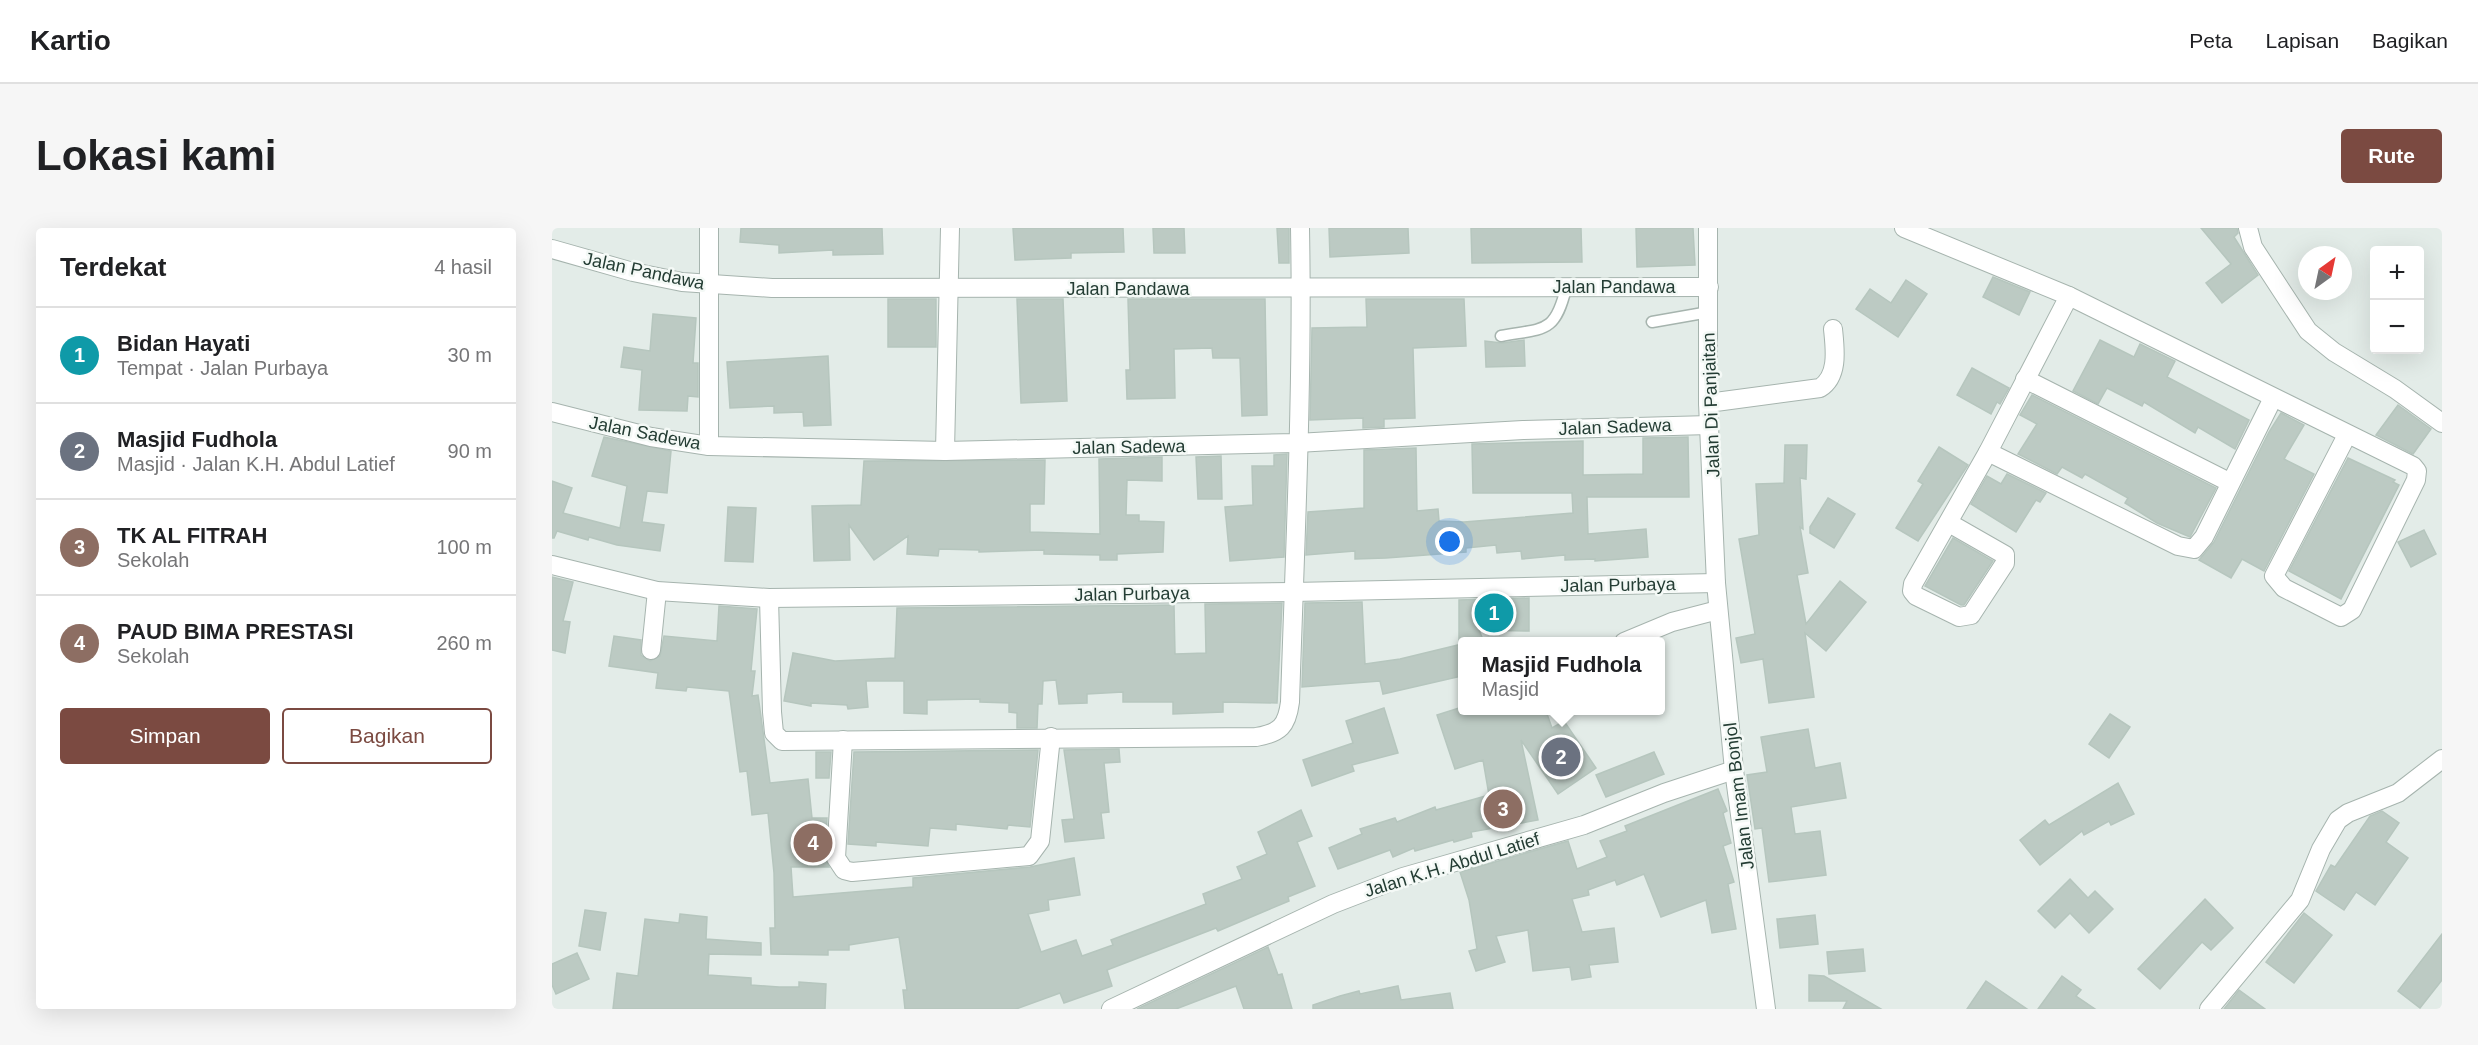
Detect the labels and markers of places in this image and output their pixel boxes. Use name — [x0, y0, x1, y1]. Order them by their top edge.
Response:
pin: 1 — [1474, 590, 1514, 636]
pin: 2 — [1542, 734, 1580, 780]
pin: 3 — [1484, 786, 1522, 832]
pin: 4 — [794, 820, 832, 866]

